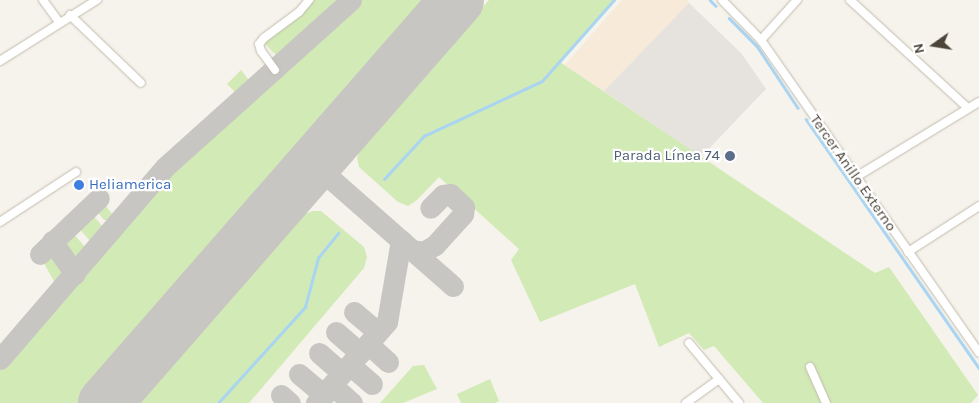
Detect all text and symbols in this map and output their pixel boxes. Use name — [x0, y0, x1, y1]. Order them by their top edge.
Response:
north arrow — [909, 20, 959, 70]
text: N — [909, 42, 928, 55]
street label: Tercer Anillo Externo — [806, 111, 900, 235]
place label: Parada Línea 74 — [614, 147, 720, 165]
marker: Parada Línea 74 — [724, 150, 736, 162]
place label: Heliamerica — [89, 176, 171, 194]
marker: Heliamerica — [73, 179, 85, 191]

